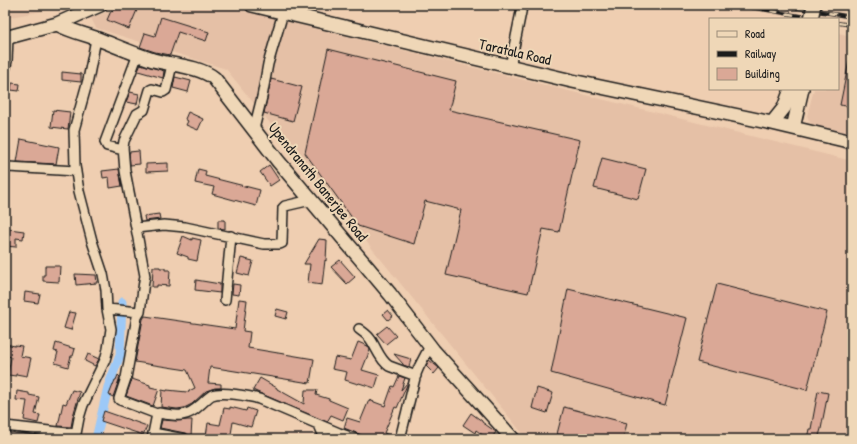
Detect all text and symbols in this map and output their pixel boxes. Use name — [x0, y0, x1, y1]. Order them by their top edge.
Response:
legend — [709, 18, 839, 90]
text: Road — [745, 25, 765, 42]
street label: Taratala Road — [477, 33, 553, 70]
text: Railway — [745, 45, 776, 62]
text: Building — [745, 65, 780, 82]
street label: Upendranath Banerjee Road — [264, 118, 373, 246]

